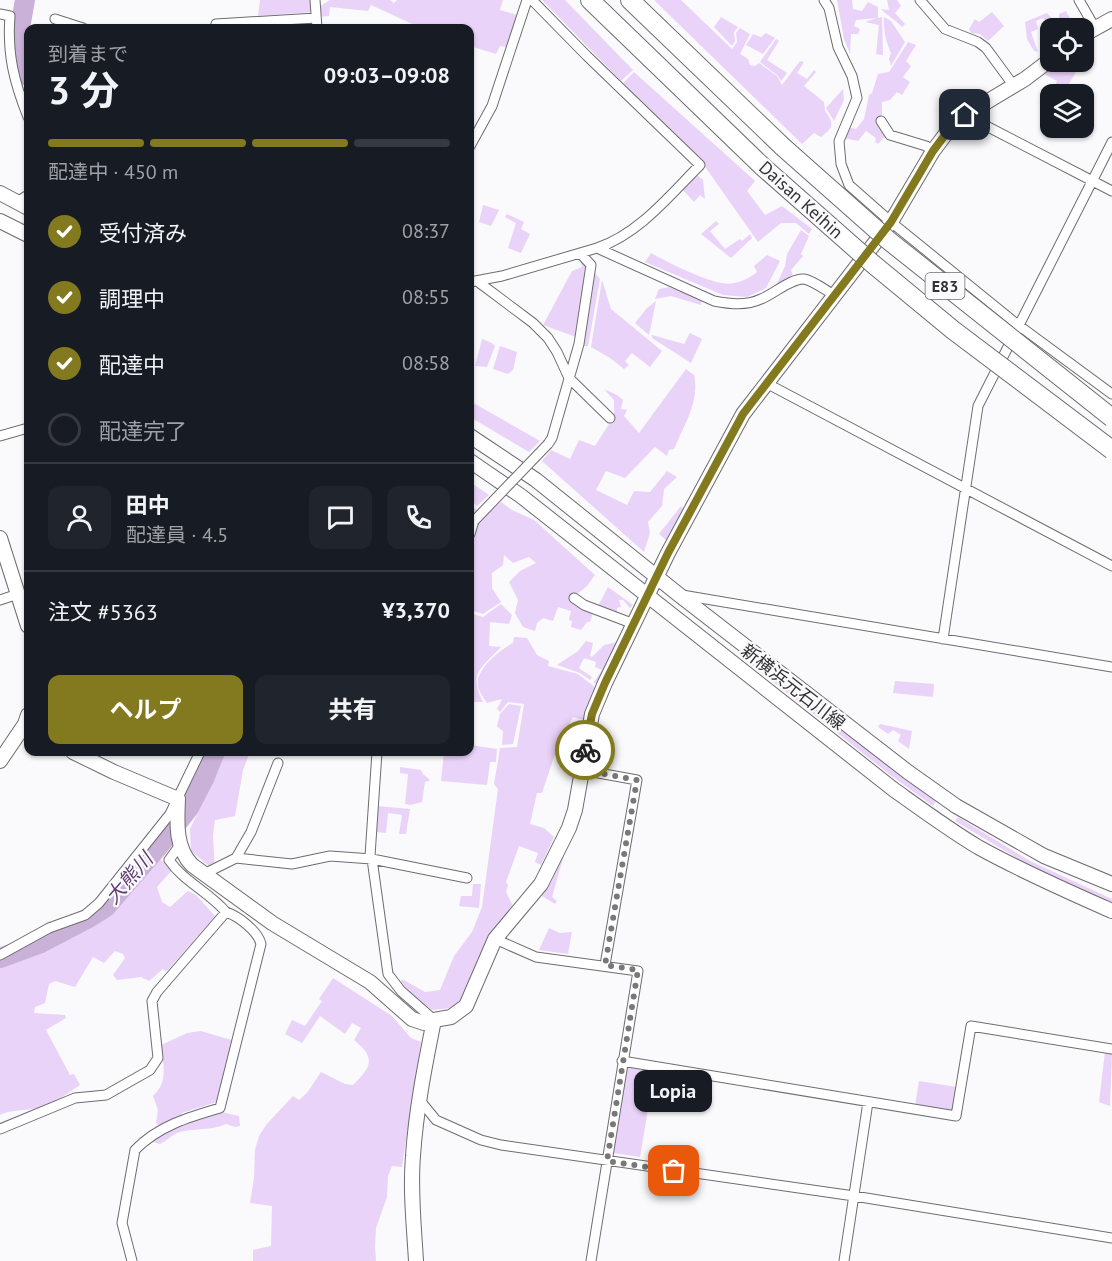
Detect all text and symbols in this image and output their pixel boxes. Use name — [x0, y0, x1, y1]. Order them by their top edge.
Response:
map controls — [1040, 18, 1094, 138]
button: locate — [1040, 18, 1094, 72]
text: 到着まで — [48, 41, 128, 67]
text: 09:03–09:08 — [324, 61, 450, 89]
text: 3 分 — [48, 64, 119, 115]
button: layers — [1040, 84, 1094, 138]
pin — [939, 89, 990, 140]
icon: home — [948, 98, 981, 131]
street label: Daisan Keihin — [755, 156, 848, 243]
text: 配達中 · 450 m — [48, 159, 178, 185]
icon: check — [48, 215, 81, 248]
text: 08:37 — [402, 218, 450, 244]
text: 受付済み — [99, 219, 187, 247]
road number: E83 — [926, 273, 964, 299]
icon: check — [48, 281, 81, 314]
text: 08:55 — [402, 284, 450, 310]
text: 調理中 — [99, 285, 165, 313]
icon: check — [48, 347, 81, 380]
text: 08:58 — [402, 350, 450, 376]
text: 配達中 — [99, 351, 165, 379]
text: 配達完了 — [99, 417, 187, 445]
button: person — [48, 486, 111, 549]
button: chat — [309, 486, 372, 549]
button: phone — [387, 486, 450, 549]
text: 田中 — [126, 491, 170, 519]
text: 配達員 · 4.5 — [126, 522, 228, 548]
text: ¥3,370 — [382, 596, 450, 624]
text: 注文 #5363 — [48, 598, 158, 626]
street label: 新横浜元石川線 — [737, 639, 850, 734]
button: ヘルプ — [48, 675, 243, 744]
button: 共有 — [255, 675, 450, 744]
courier — [555, 720, 615, 780]
icon: bike — [569, 734, 602, 767]
water label: 大熊川 — [100, 845, 160, 909]
callout: Lopia — [635, 1069, 713, 1111]
text: Lopia — [650, 1078, 696, 1104]
pin — [648, 1145, 699, 1196]
icon: bag — [657, 1154, 690, 1187]

